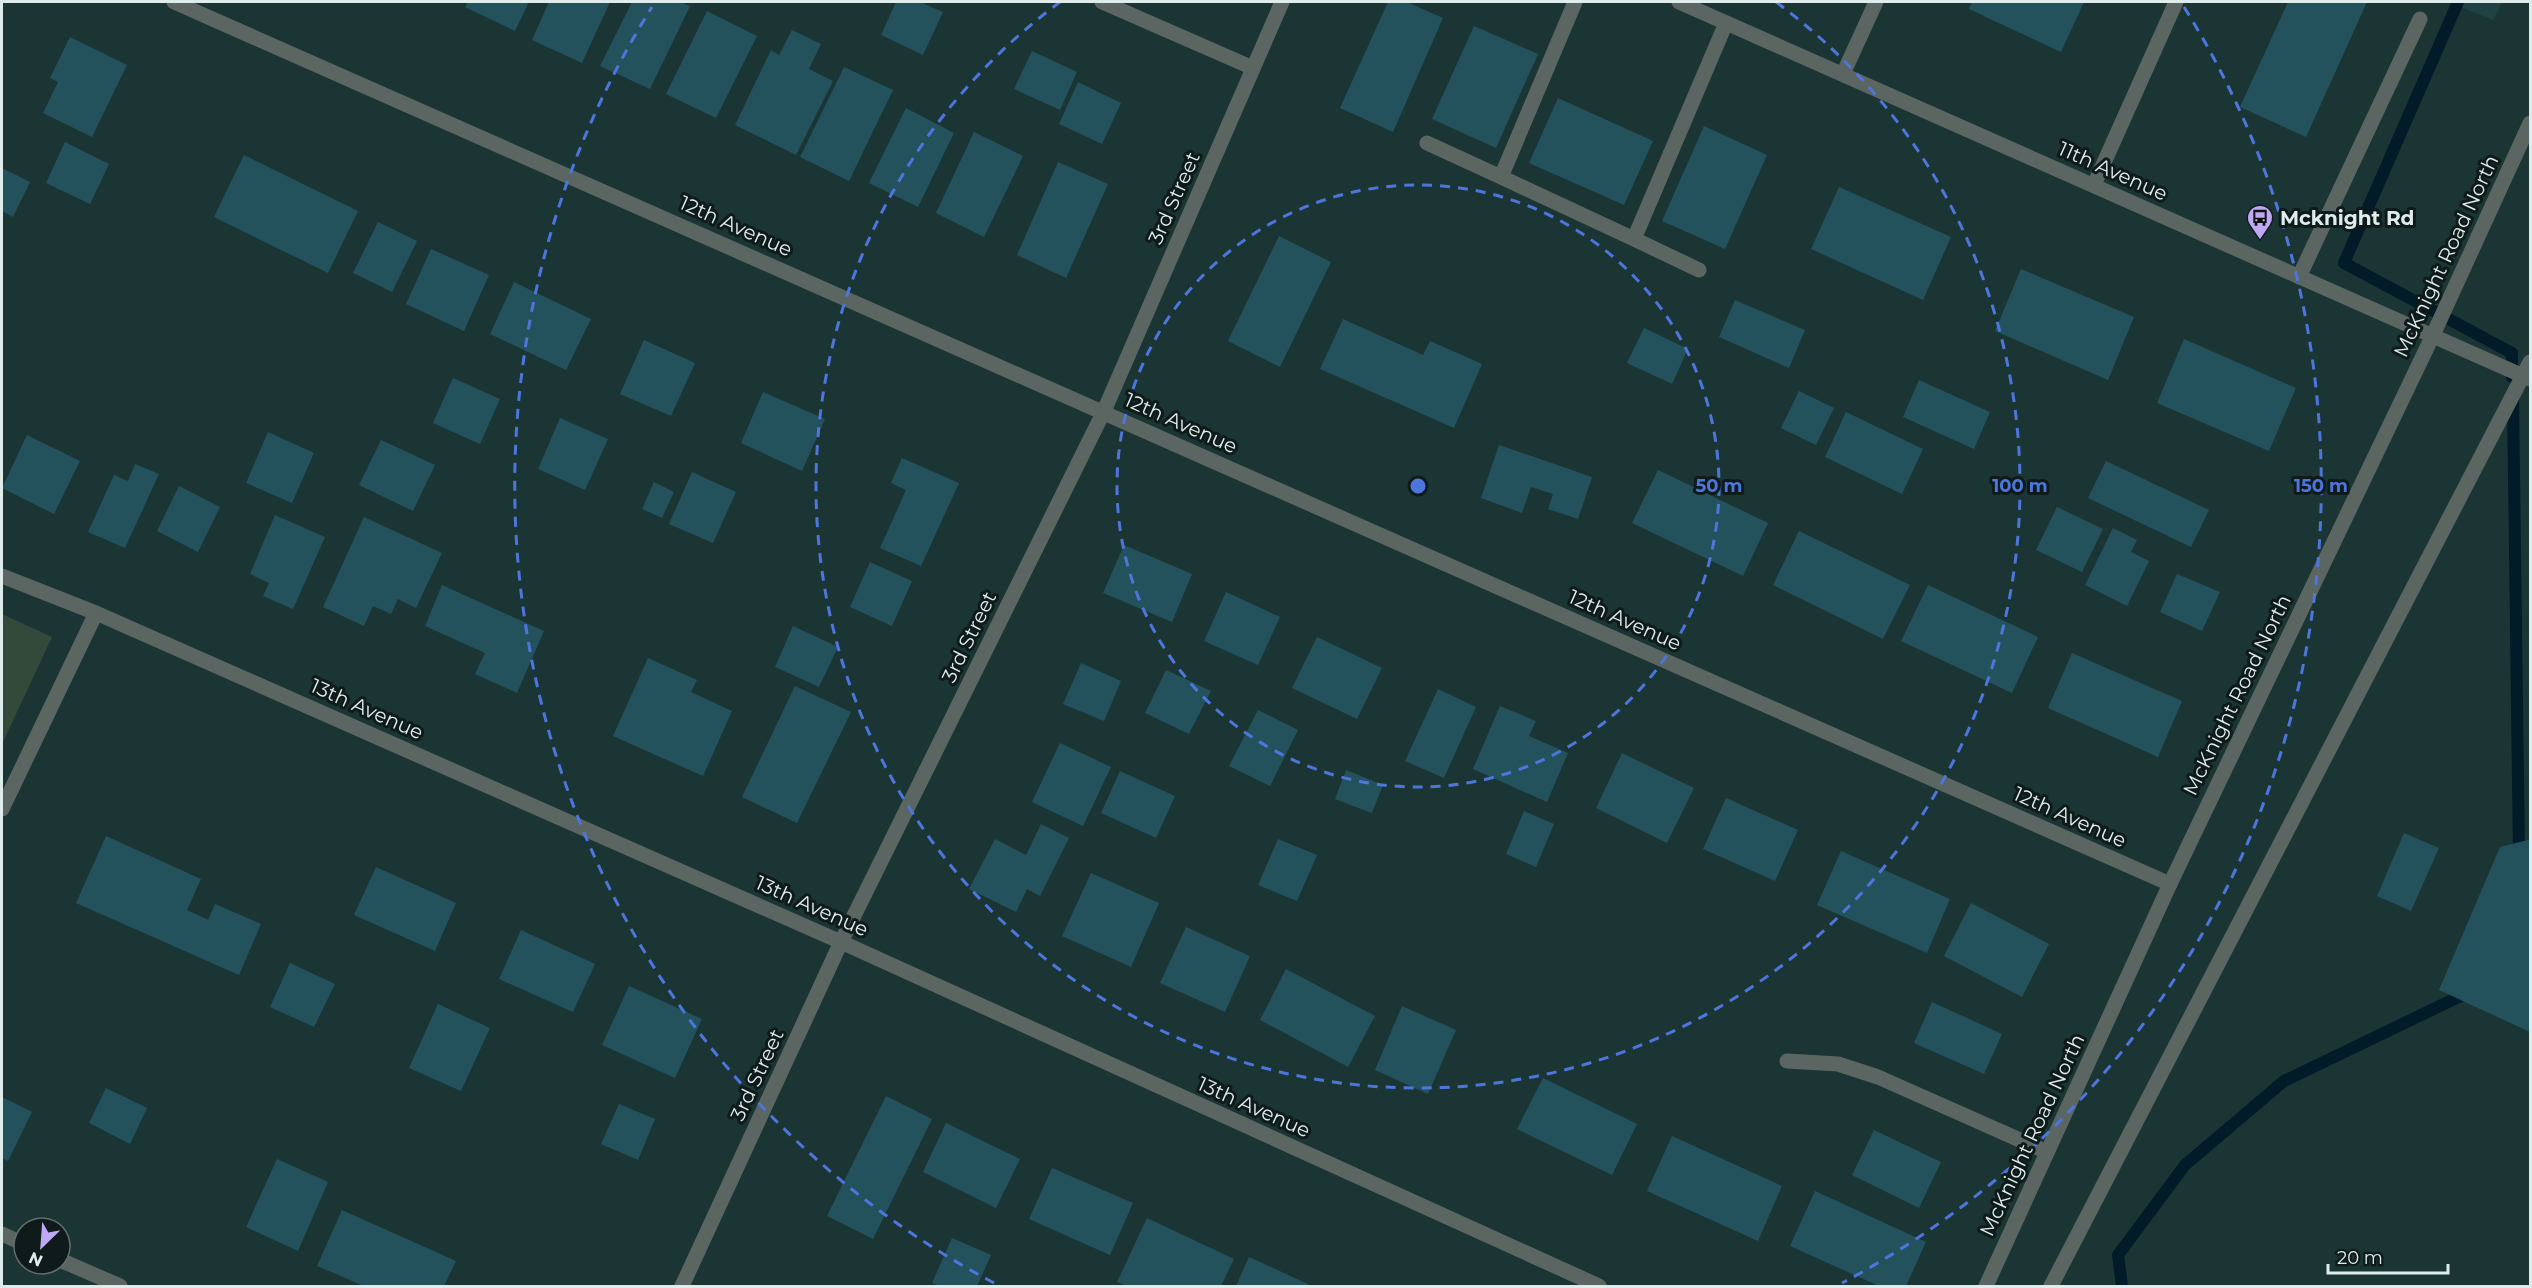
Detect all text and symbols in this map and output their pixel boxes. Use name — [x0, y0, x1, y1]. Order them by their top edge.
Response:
street label: 11th Avenue — [2055, 136, 2171, 206]
street label: 3rd Street — [1143, 148, 1205, 248]
street label: McKnight Road North — [2389, 151, 2503, 361]
street label: 12th Avenue — [676, 190, 796, 262]
bus stop icon: Mcknight Rd — [2245, 203, 2275, 241]
place label: Mcknight Rd — [2280, 206, 2414, 230]
street label: 12th Avenue — [1121, 387, 1241, 459]
text: 50 m — [1696, 475, 1742, 497]
text: 100 m — [1992, 475, 2048, 497]
text: 150 m — [2294, 475, 2348, 497]
centre of rings — [1408, 476, 1428, 496]
street label: 12th Avenue — [1565, 584, 1685, 656]
street label: 3rd Street — [937, 588, 1001, 686]
street label: McKnight Road North — [2178, 591, 2296, 799]
street label: 13th Avenue — [307, 673, 427, 745]
street label: 12th Avenue — [2010, 781, 2130, 853]
street label: 13th Avenue — [752, 870, 872, 942]
street label: 3rd Street — [725, 1025, 789, 1125]
street label: McKnight Road North — [1975, 1030, 2089, 1240]
street label: 13th Avenue — [1194, 1071, 1314, 1143]
north arrow — [12, 1216, 72, 1276]
scale bar — [2328, 1237, 2448, 1275]
text: 20 m — [2337, 1247, 2383, 1269]
text: N — [26, 1248, 46, 1270]

